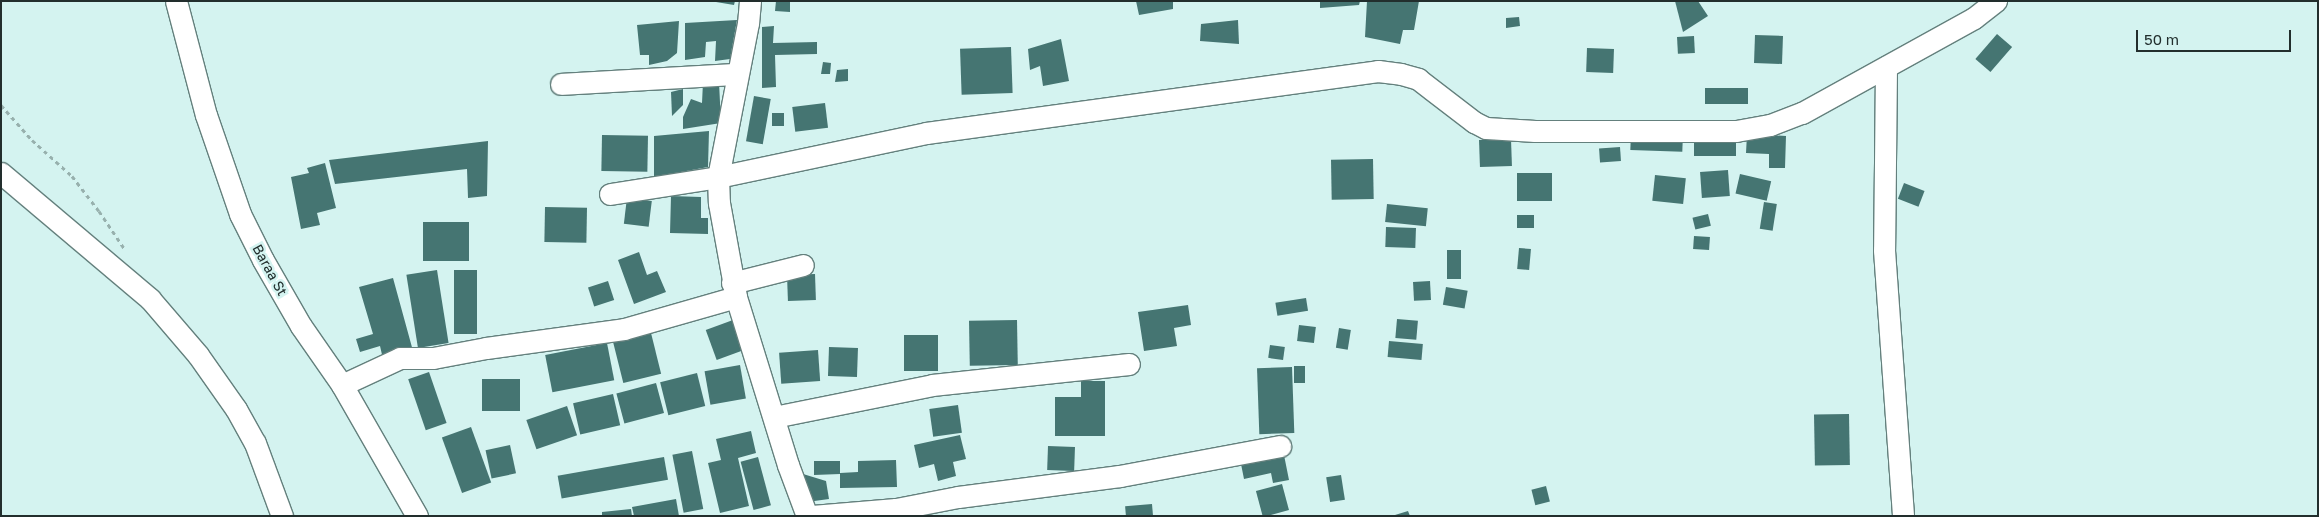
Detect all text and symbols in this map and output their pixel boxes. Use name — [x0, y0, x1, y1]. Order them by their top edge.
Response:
scale bar — [2139, 20, 2294, 52]
text: 50 m — [2144, 30, 2179, 48]
street label: Baraa St — [249, 241, 291, 299]

